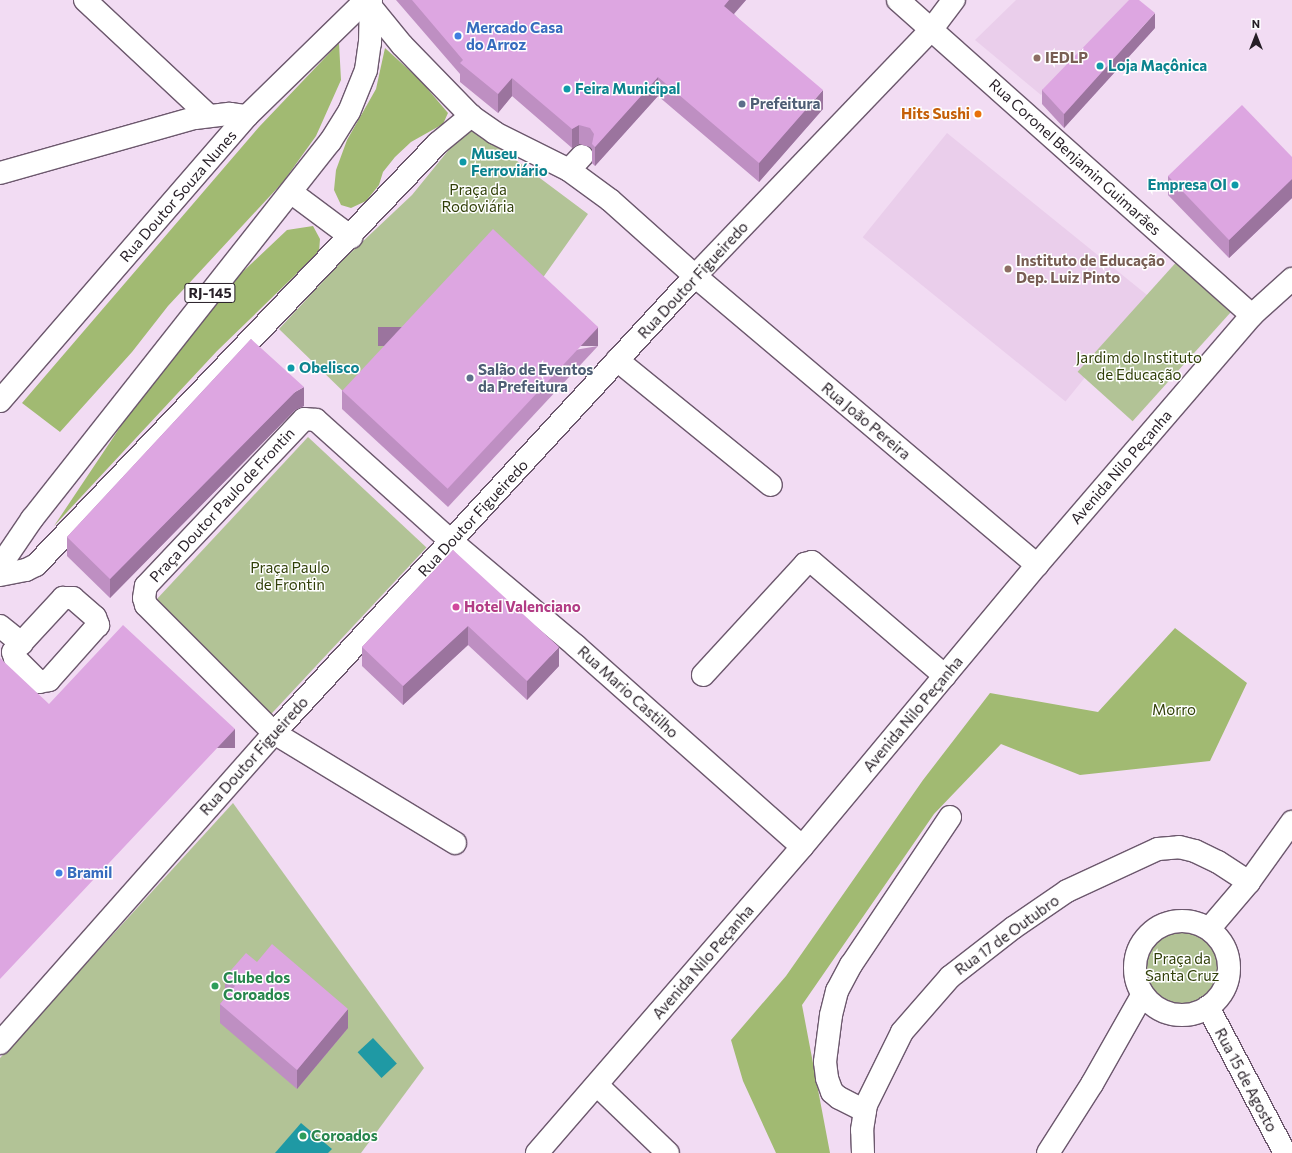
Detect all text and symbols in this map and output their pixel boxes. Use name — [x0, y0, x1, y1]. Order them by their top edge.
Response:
north arrow — [1236, 16, 1276, 56]
text: N — [1252, 17, 1260, 30]
place label: Mercado Casa do Arroz — [466, 18, 563, 53]
marker: Mercado Casa do Arroz — [453, 31, 463, 41]
place label: IEDLP — [1045, 49, 1088, 67]
marker: IEDLP — [1032, 53, 1042, 63]
place label: Loja Maçônica — [1108, 57, 1207, 75]
marker: Loja Maçônica — [1095, 61, 1105, 71]
street label: Rua Coronel Benjamin Guimarães — [985, 75, 1165, 239]
place label: Feira Municipal — [575, 80, 680, 98]
marker: Feira Municipal — [562, 84, 572, 94]
place label: Prefeitura — [750, 95, 820, 113]
marker: Prefeitura — [737, 99, 747, 109]
place label: Hits Sushi — [901, 105, 970, 123]
marker: Hits Sushi — [973, 109, 983, 119]
street label: Rua Doutor Souza Nunes — [116, 126, 240, 266]
place label: Museu Ferroviário — [471, 144, 548, 179]
marker: Museu Ferroviário — [458, 157, 468, 167]
place label: Empresa OI — [1148, 176, 1227, 194]
park label: Praça da Rodoviária — [442, 180, 514, 215]
marker: Empresa OI — [1230, 180, 1240, 190]
street label: Rua Doutor Figueiredo — [634, 218, 752, 342]
place label: Instituto de Educação Dep. Luiz Pinto — [1016, 251, 1165, 286]
marker: Instituto de Educação Dep. Luiz Pinto — [1003, 264, 1013, 274]
road number: RJ-145 — [184, 281, 236, 305]
park label: Jardim do Instituto de Educação — [1076, 348, 1202, 383]
place label: Obelisco — [299, 359, 359, 377]
place label: Salão de Eventos da Prefeitura — [478, 360, 593, 395]
marker: Obelisco — [286, 363, 296, 373]
marker: Salão de Eventos da Prefeitura — [465, 373, 475, 383]
street label: Rua João Pereira — [818, 379, 914, 463]
street label: Avenida Nilo Peçanha — [1067, 406, 1175, 528]
street label: Praça Doutor Paulo de Frontin — [146, 424, 298, 586]
street label: Rua Doutor Figueiredo — [414, 456, 532, 580]
park label: Praça Paulo de Frontin — [250, 558, 330, 593]
place label: Hotel Valenciano — [464, 598, 581, 616]
marker: Hotel Valenciano — [451, 602, 461, 612]
street label: Rua Mario Castilho — [574, 642, 682, 742]
street label: Avenida Nilo Peçanha — [859, 653, 967, 775]
street label: Rua Doutor Figueiredo — [196, 693, 312, 819]
park label: Morro — [1152, 701, 1196, 719]
place label: Bramil — [67, 864, 112, 882]
marker: Bramil — [54, 868, 64, 878]
street label: Rua 17 de Outubro — [951, 891, 1063, 979]
street label: Avenida Nilo Peçanha — [649, 901, 757, 1023]
park label: Praça da Santa Cruz — [1145, 949, 1219, 984]
place label: Clube dos Coroados — [223, 968, 290, 1003]
marker: Clube dos Coroados — [210, 981, 220, 991]
street label: Rua 15 de Agosto — [1211, 1025, 1281, 1135]
place label: Coroados — [311, 1127, 378, 1145]
marker: Coroados — [298, 1131, 308, 1141]

